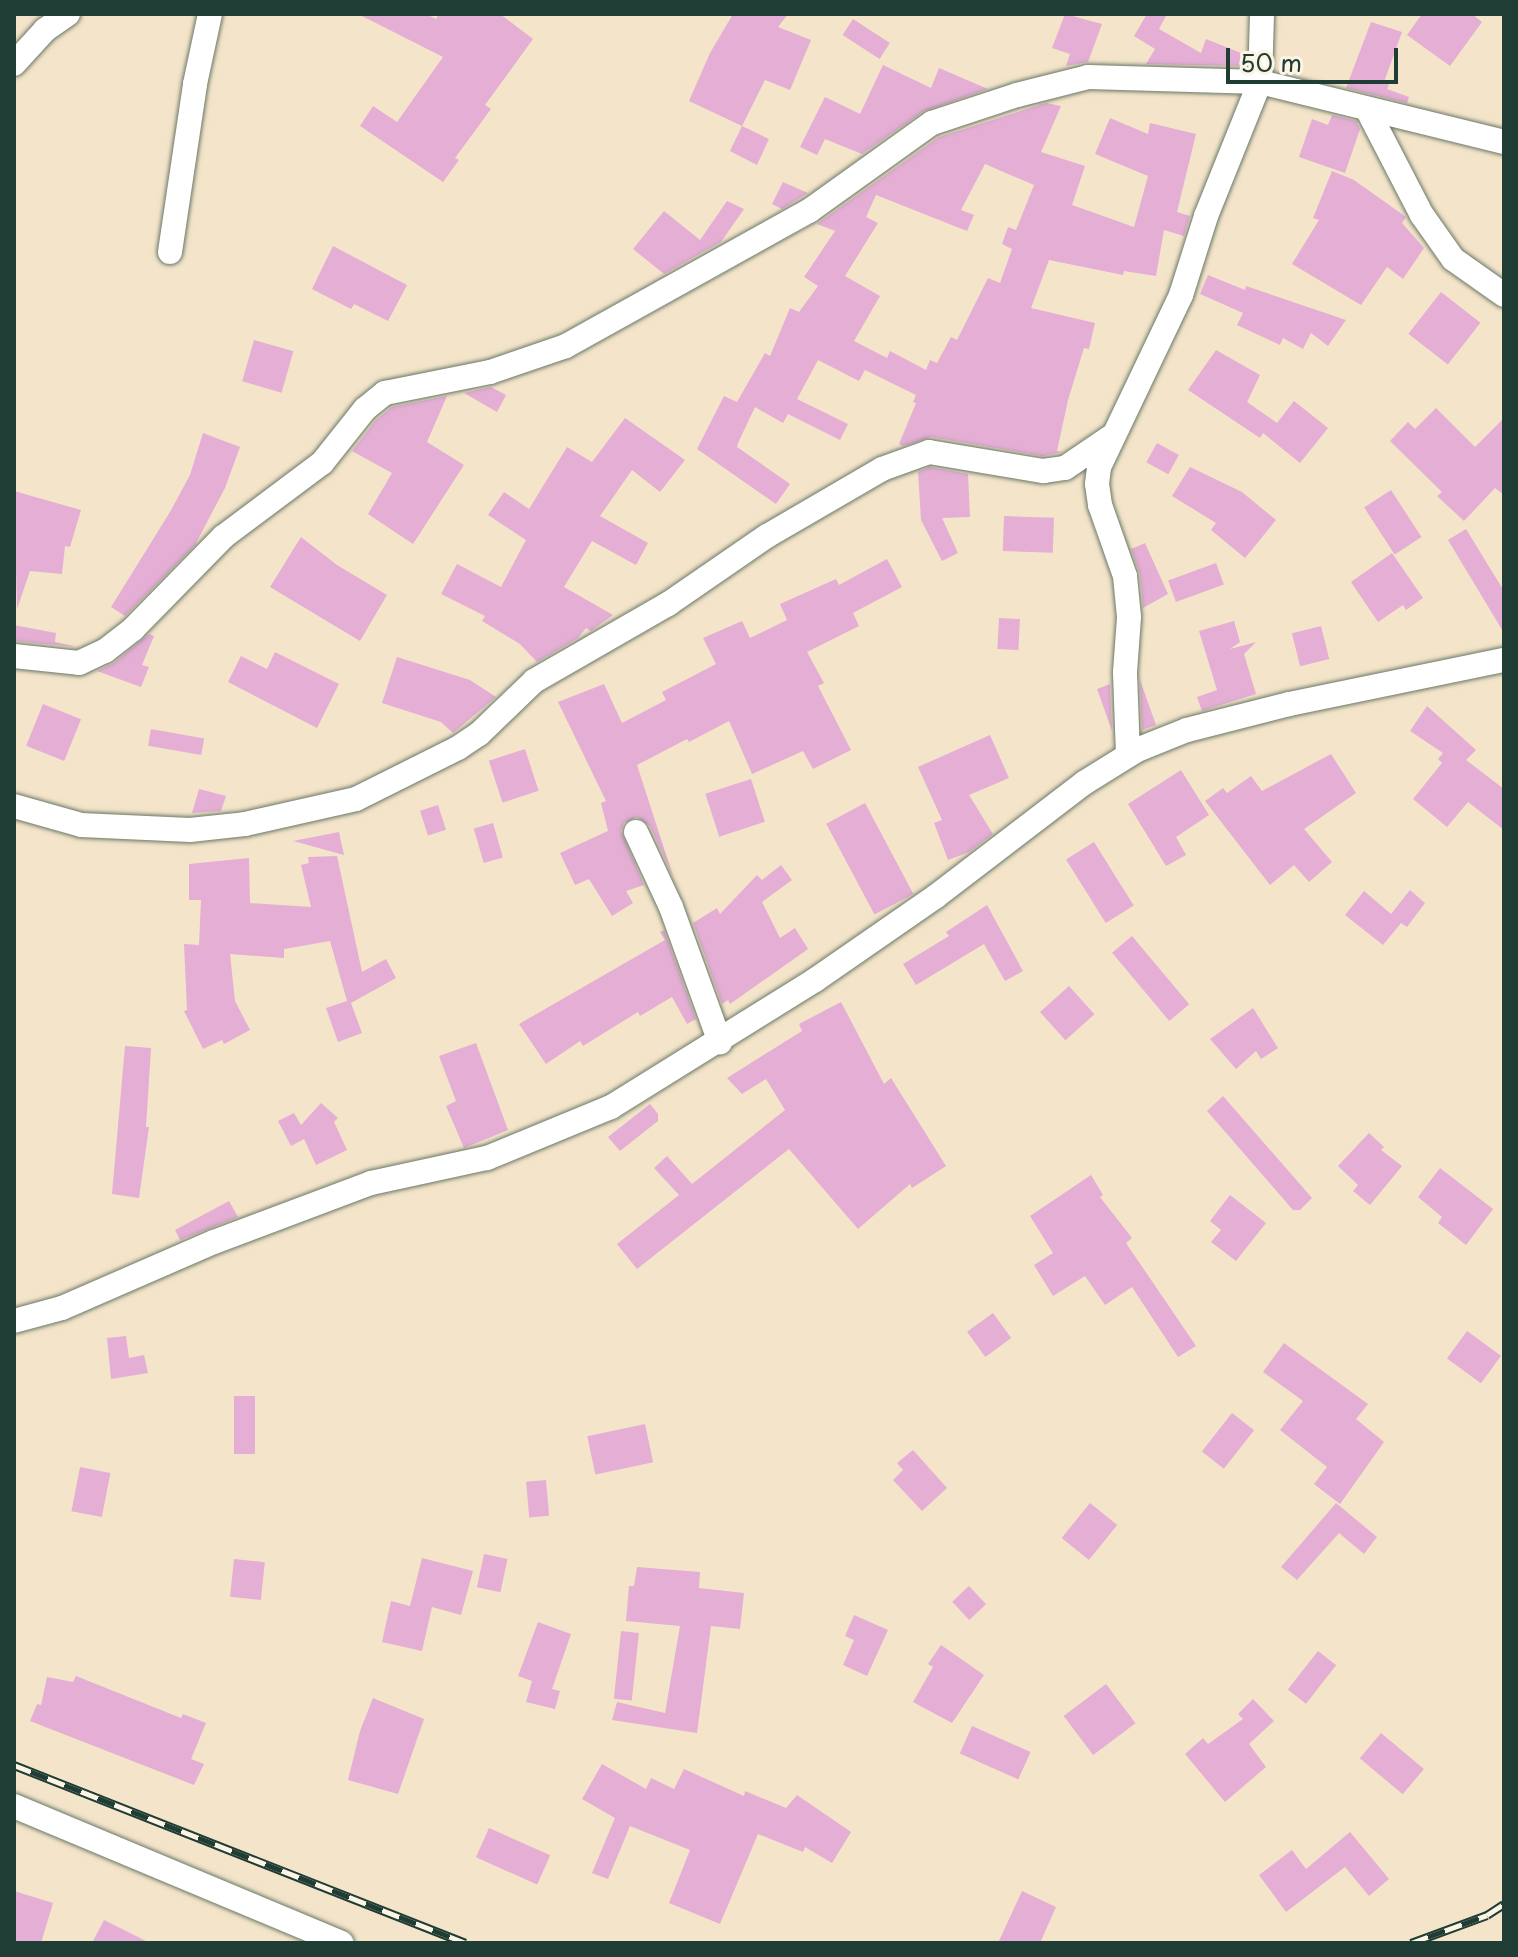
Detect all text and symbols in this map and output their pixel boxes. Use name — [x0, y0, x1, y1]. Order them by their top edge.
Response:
scale bar — [1230, 32, 1402, 82]
text: 50 m — [1240, 44, 1302, 80]

